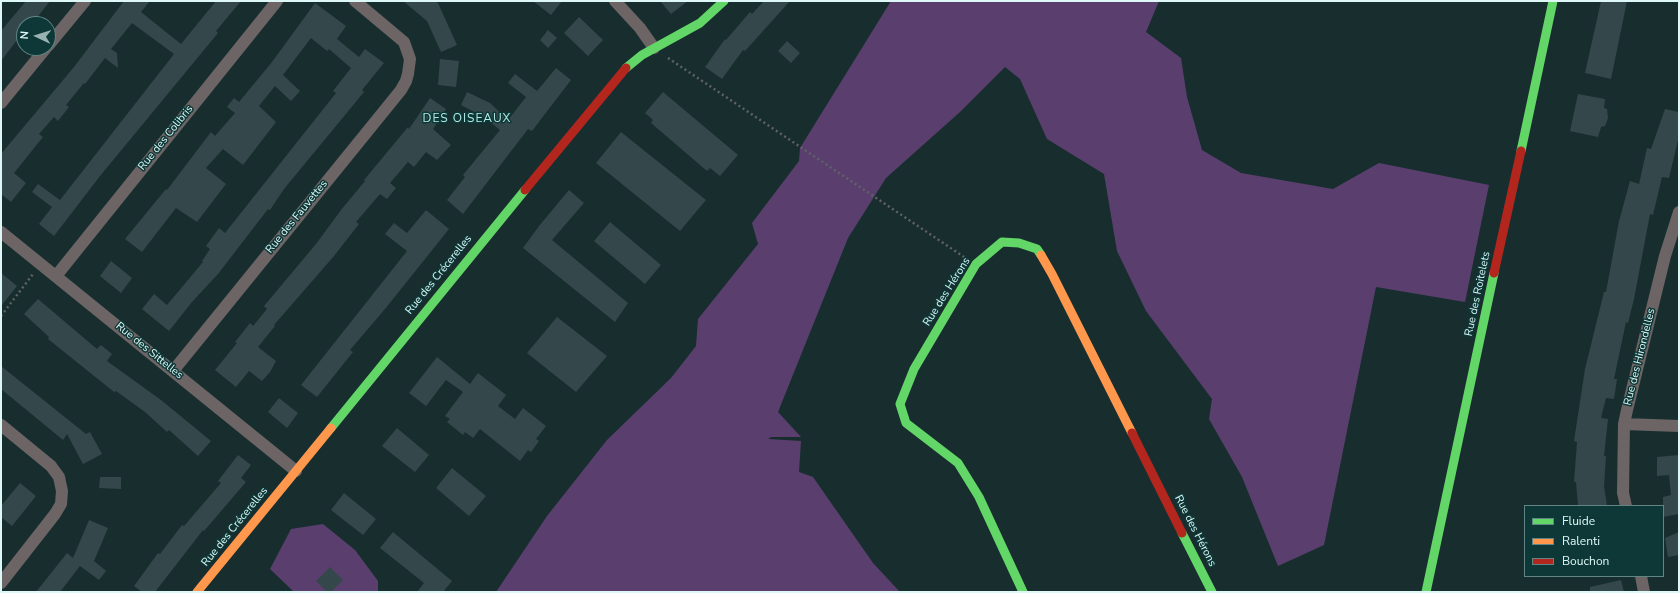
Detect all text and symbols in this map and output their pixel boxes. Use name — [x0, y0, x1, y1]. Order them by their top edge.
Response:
north arrow — [16, 16, 56, 56]
text: N — [17, 31, 32, 40]
street label: Rue des Colibris — [136, 103, 196, 173]
district label: DES OISEAUX — [423, 112, 511, 126]
street label: Rue des Fauvettes — [263, 178, 331, 256]
street label: Rue des Crécerelles — [403, 233, 475, 317]
street label: Rue des Roitelets — [1463, 250, 1493, 338]
street label: Rue des Hérons — [921, 255, 973, 329]
street label: Rue des Hirondelles — [1622, 307, 1658, 407]
street label: Rue des Sittelles — [113, 320, 185, 382]
street label: Rue des Crécerelles — [199, 485, 271, 569]
street label: Rue des Hérons — [1171, 493, 1219, 569]
legend — [1524, 505, 1664, 577]
text: Fluide — [1562, 513, 1595, 529]
text: Ralenti — [1562, 533, 1600, 549]
text: Bouchon — [1562, 553, 1609, 569]

